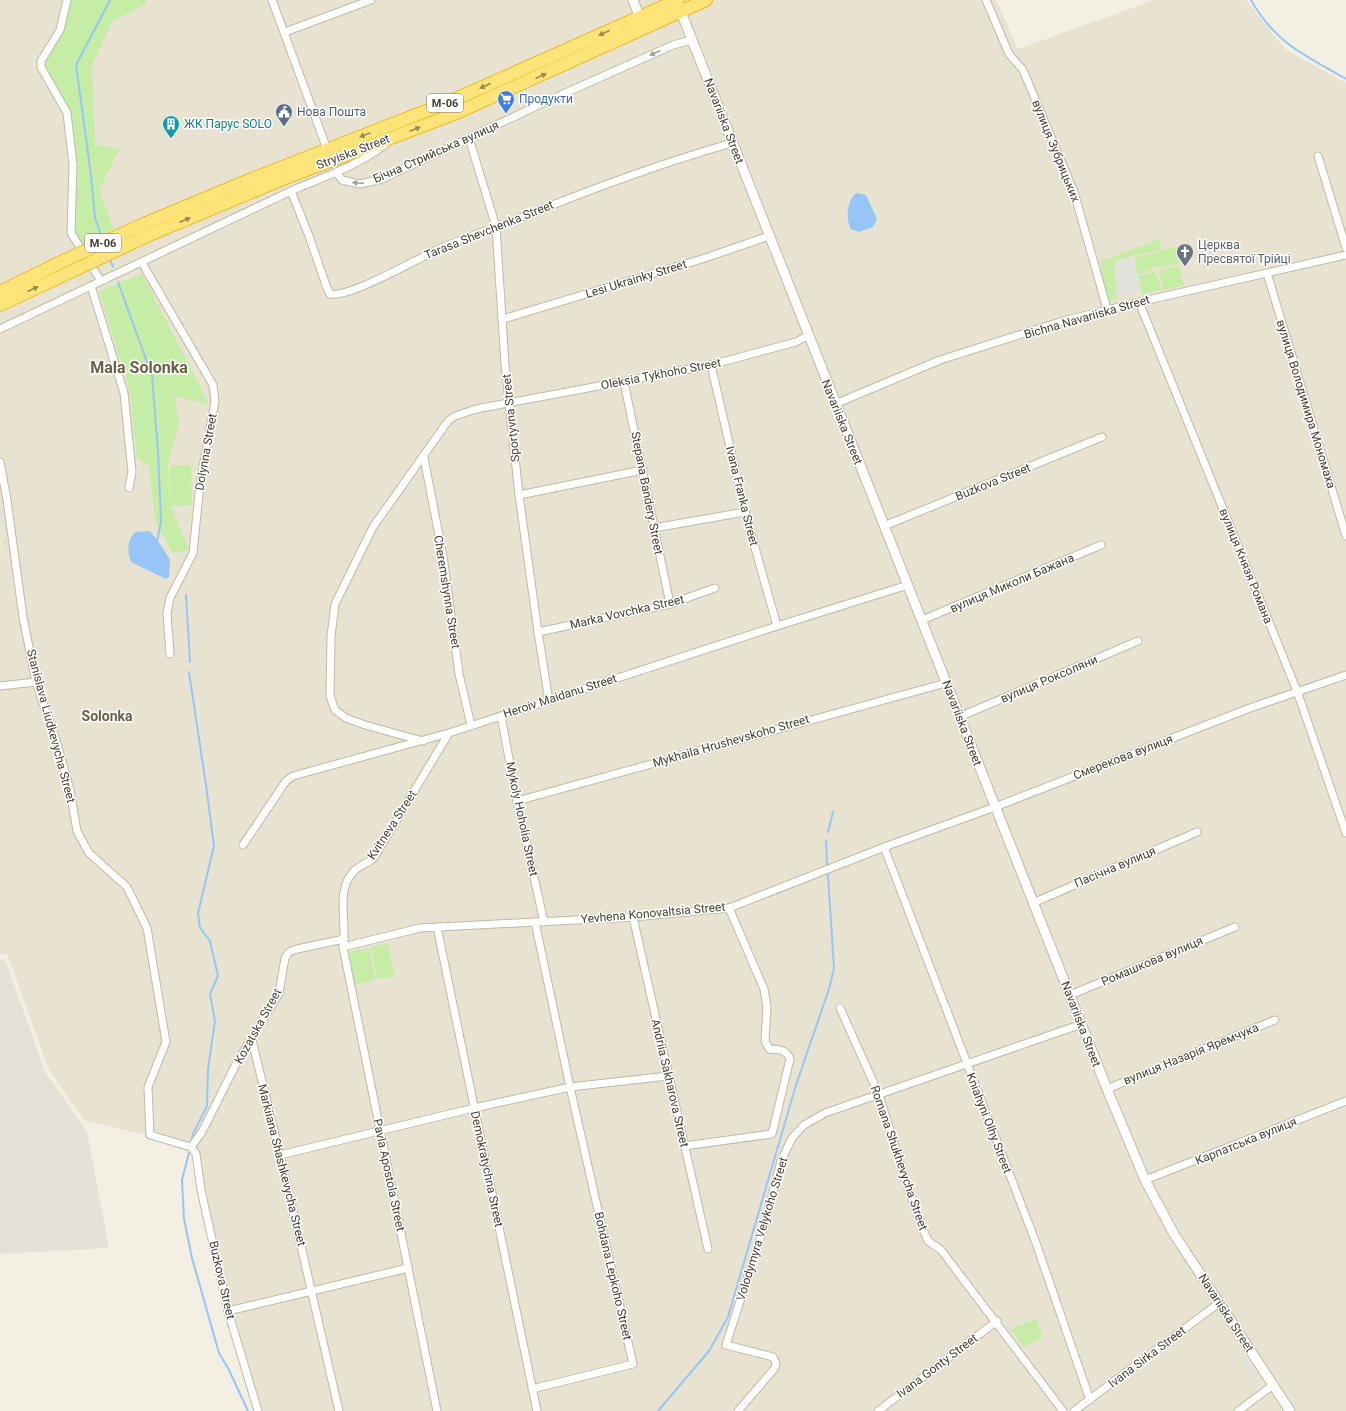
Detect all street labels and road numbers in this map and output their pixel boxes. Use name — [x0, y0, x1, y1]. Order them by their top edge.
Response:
street label: Navariiska Street — [701, 76, 747, 166]
road number: М-06 — [427, 94, 463, 112]
street label: вулиця Зубрицьких — [1029, 98, 1083, 204]
street label: Бічна Стрийська вулиця — [371, 118, 501, 186]
street label: Stryiska Street — [314, 132, 392, 172]
street label: Tarasa Shevchenka Street — [422, 198, 556, 262]
road number: М-06 — [85, 234, 121, 252]
street label: Lesi Ukrainky Street — [584, 257, 688, 301]
street label: Bichna Navariiska Street — [1023, 292, 1151, 342]
street label: вулиця Володимира Мономаха — [1274, 318, 1338, 490]
street label: Oleksia Tykhoho Street — [600, 355, 722, 393]
street label: Sportyvna Street — [499, 373, 523, 463]
street label: Navariiska Street — [819, 377, 865, 467]
street label: Dolynna Street — [192, 412, 220, 491]
street label: Stepana Bandery Street — [628, 430, 666, 556]
street label: Ivana Franka Street — [723, 445, 761, 547]
street label: Buzkova Street — [953, 461, 1033, 503]
street label: вулиця Князя Романа — [1217, 506, 1275, 626]
street label: Cheremshynna Street — [431, 534, 463, 650]
street label: вулиця Миколи Бажана — [948, 550, 1076, 616]
street label: Marka Vovchka Street — [569, 592, 685, 632]
street label: Stanislava Liudkevycha Street — [24, 648, 78, 804]
street label: вулиця Роксоляни — [998, 652, 1100, 706]
street label: Heroiv Maidanu Street — [501, 671, 619, 721]
street label: Navariiska Street — [939, 678, 985, 768]
street label: Mykhaila Hrushevskoho Street — [651, 712, 811, 770]
street label: Смерекова вулиця — [1071, 732, 1175, 782]
street label: Mykoly Hoholia Street — [503, 761, 541, 878]
street label: Kvitneva Street — [364, 788, 420, 862]
street label: Пасічна вулиця — [1072, 844, 1158, 890]
street label: Yevhena Konovaltsia Street — [580, 900, 726, 926]
street label: Ромашкова вулиця — [1099, 933, 1205, 989]
street label: Navariiska Street — [1058, 979, 1104, 1069]
street label: Kozatska Street — [232, 986, 285, 1066]
street label: Andriia Sakharova Street — [648, 1018, 692, 1149]
street label: вулиця Назарія Яремчука — [1121, 1020, 1261, 1088]
street label: Kniahyni Olhy Street — [963, 1071, 1015, 1175]
street label: Markiiana Shashkevycha Street — [255, 1083, 309, 1248]
street label: Romana Shukhevycha Street — [868, 1084, 930, 1232]
street label: Demokratychna Street — [468, 1110, 506, 1228]
street label: Карпатська вулиця — [1193, 1114, 1299, 1168]
street label: Pavla Apostola Street — [370, 1118, 408, 1233]
street label: Volodymyra Velykoho Street — [733, 1155, 791, 1302]
street label: Bohdana Lepkoho Street — [591, 1211, 635, 1341]
street label: Buzkova Street — [206, 1240, 238, 1321]
street label: Navariiska Street — [1195, 1271, 1257, 1355]
street label: Ivana Sirka Street — [1106, 1323, 1188, 1391]
street label: Ivana Gonty Street — [894, 1331, 980, 1401]

